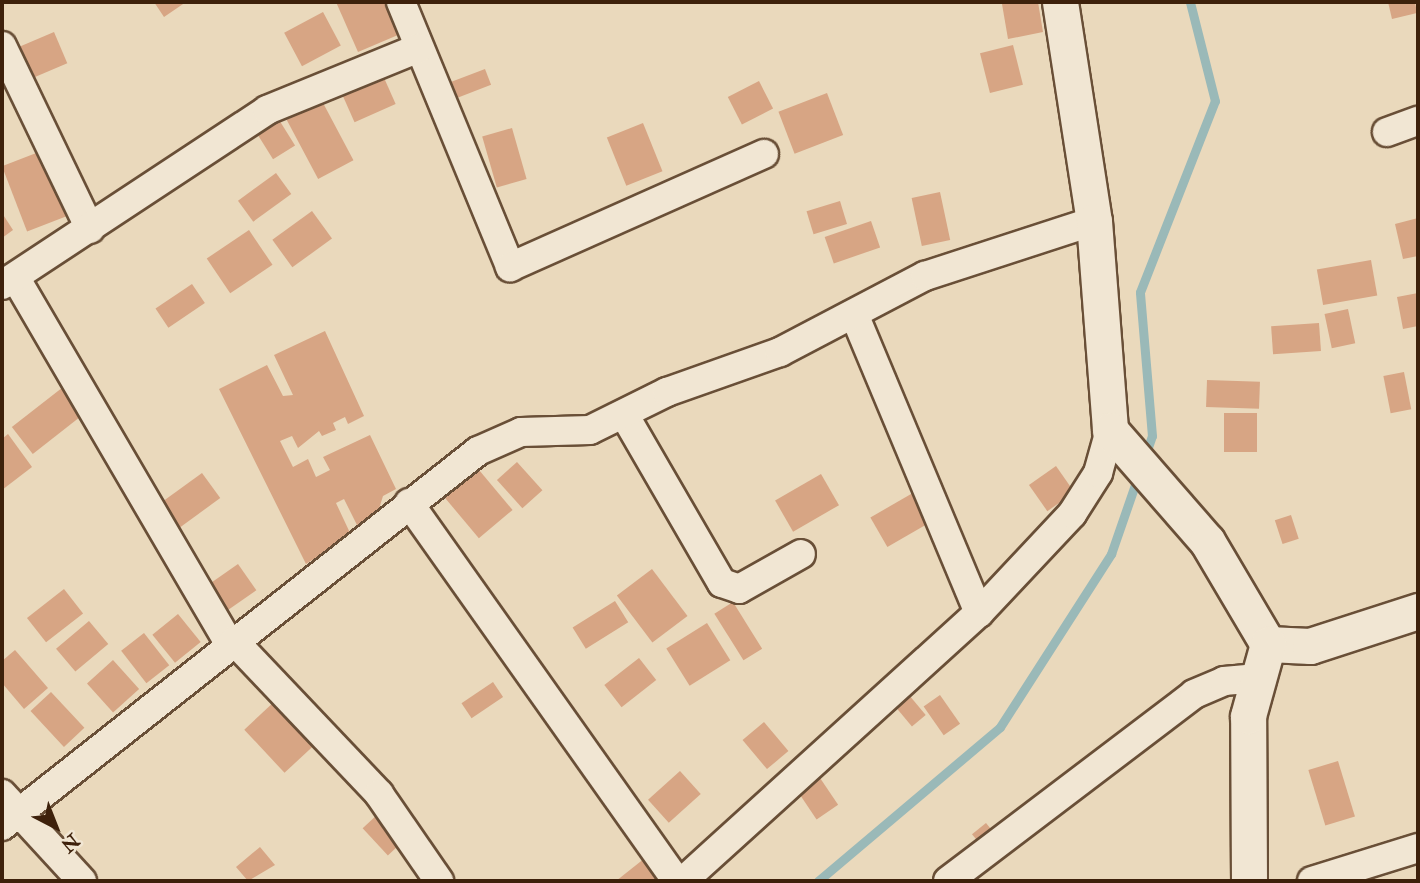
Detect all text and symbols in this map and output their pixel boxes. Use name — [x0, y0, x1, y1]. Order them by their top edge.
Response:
north arrow — [21, 792, 91, 862]
text: N — [56, 828, 84, 857]

